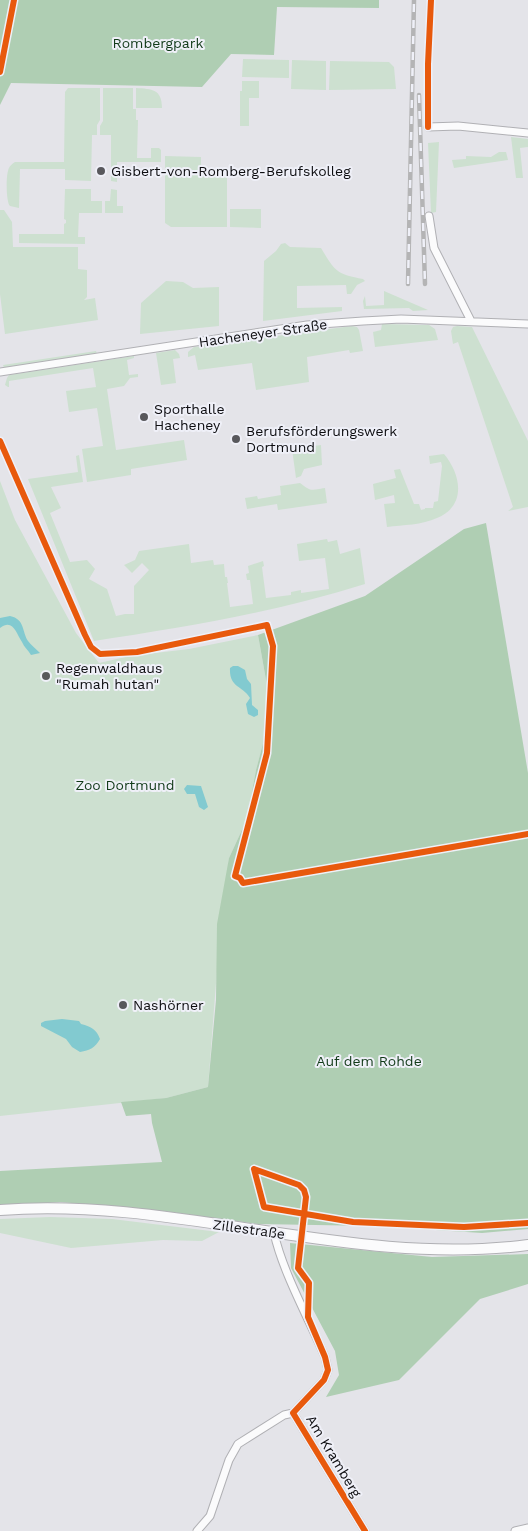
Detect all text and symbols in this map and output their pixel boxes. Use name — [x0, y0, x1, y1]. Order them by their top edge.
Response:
park label: Rombergpark — [113, 35, 203, 51]
place label: Gisbert-von-Romberg-Berufskolleg — [111, 163, 351, 179]
marker: Gisbert-von-Romberg-Berufskolleg — [95, 165, 107, 177]
street label: Hacheneyer Straße — [198, 316, 328, 350]
place label: Sporthalle Hacheney — [154, 401, 224, 433]
marker: Sporthalle Hacheney — [138, 411, 150, 423]
place label: Berufsförderungswerk Dortmund — [246, 423, 397, 455]
marker: Berufsförderungswerk Dortmund — [230, 433, 242, 445]
place label: Regenwaldhaus "Rumah hutan" — [56, 660, 162, 692]
marker: Regenwaldhaus "Rumah hutan" — [40, 670, 52, 682]
park label: Zoo Dortmund — [75, 777, 175, 793]
place label: Nashörner — [133, 997, 204, 1013]
marker: Nashörner — [117, 999, 129, 1011]
park label: Auf dem Rohde — [316, 1053, 422, 1069]
street label: Zillestraße — [212, 1216, 286, 1242]
street label: Am Kramberg — [303, 1412, 365, 1500]

